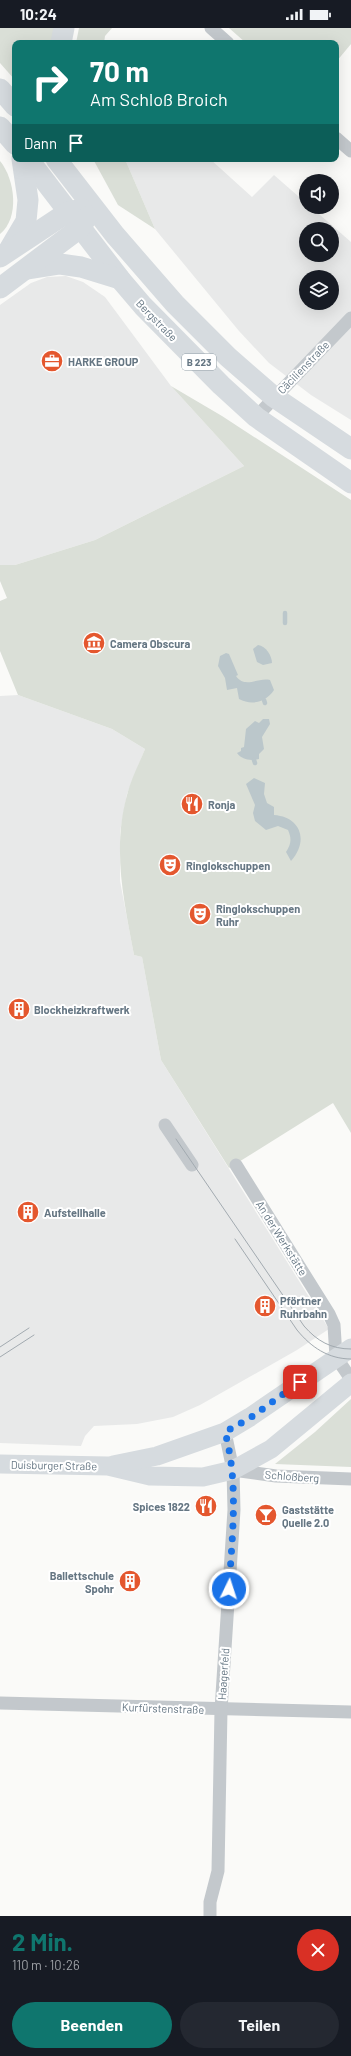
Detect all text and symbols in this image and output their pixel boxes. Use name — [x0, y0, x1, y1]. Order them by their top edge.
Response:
text: 10:24 — [20, 5, 57, 23]
text: 70 m — [90, 54, 149, 88]
icon: right — [24, 56, 76, 108]
text: Am Schloß Broich — [90, 88, 228, 110]
icon: arrive — [65, 132, 87, 154]
text: Dann — [24, 134, 57, 152]
map controls — [299, 174, 339, 310]
button: sound — [299, 174, 339, 214]
button: search — [299, 222, 339, 262]
button: layers — [299, 270, 339, 310]
street label: Bergstraße — [134, 296, 180, 344]
street label: Cäcilienstraße — [274, 338, 332, 396]
office icon: HARKE GROUP — [39, 348, 65, 374]
road number: B 223 — [182, 354, 216, 370]
place label: HARKE GROUP — [68, 355, 139, 368]
museum icon: Camera Obscura — [81, 630, 107, 656]
place label: Camera Obscura — [110, 637, 190, 650]
restaurant icon: Ronja — [179, 791, 205, 817]
place label: Ronja — [208, 798, 236, 811]
theatre icon: Ringlokschuppen — [157, 852, 183, 878]
place label: Ringlokschuppen — [186, 859, 270, 872]
theatre icon: Ringlokschuppen Ruhr — [187, 901, 213, 927]
place label: Ringlokschuppen Ruhr — [216, 902, 300, 928]
building icon: Blockheizkraftwerk — [6, 996, 32, 1022]
place label: Blockheizkraftwerk — [34, 1003, 130, 1016]
street label: An der Werkstätte — [254, 1198, 310, 1278]
building icon: Aufstellhalle — [15, 1199, 41, 1225]
place label: Aufstellhalle — [44, 1206, 106, 1219]
building icon: Pförtner Ruhrbahn — [252, 1293, 278, 1319]
place label: Pförtner Ruhrbahn — [280, 1294, 327, 1320]
pin — [283, 1365, 317, 1399]
icon: arrive — [289, 1371, 311, 1393]
street label: Duisburger Straße — [11, 1458, 97, 1472]
street label: Schloßberg — [264, 1468, 320, 1484]
restaurant icon: Spices 1822 — [193, 1493, 219, 1519]
place label: Spices 1822 — [133, 1500, 190, 1513]
bar icon: Gaststätte Quelle 2.0 — [253, 1502, 279, 1528]
place label: Gaststätte Quelle 2.0 — [282, 1503, 334, 1529]
building icon: Ballettschule Spohr — [117, 1568, 143, 1594]
position arrow — [208, 1568, 250, 1610]
place label: Ballettschule Spohr — [50, 1569, 115, 1595]
street label: Haagerfeld — [215, 1648, 231, 1700]
street label: Kurfürstenstraße — [122, 1700, 205, 1716]
text: 2 Min. — [12, 1927, 73, 1956]
button: close — [297, 1929, 339, 1971]
text: 110 m · 10:26 — [12, 1957, 80, 1973]
button: Beenden — [12, 2002, 172, 2048]
button: Teilen — [180, 2002, 339, 2048]

